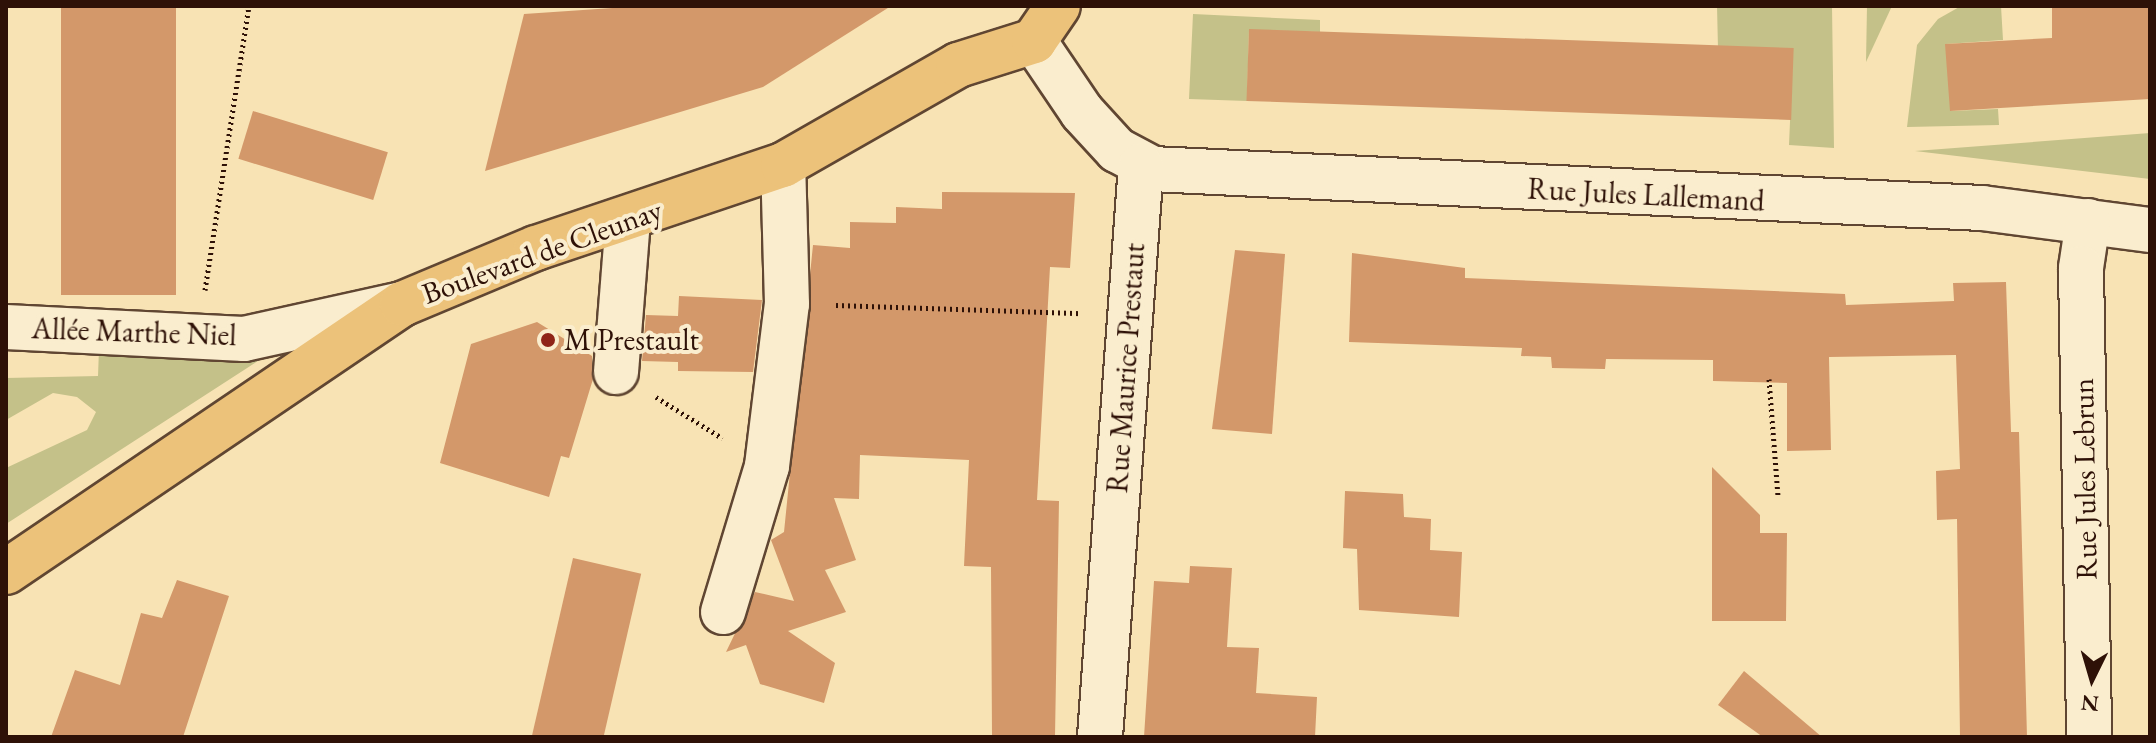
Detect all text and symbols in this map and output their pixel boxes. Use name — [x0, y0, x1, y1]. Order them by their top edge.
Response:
street label: Rue Jules Lallemand — [1527, 171, 1765, 219]
street label: Boulevard de Cleunay — [417, 192, 667, 312]
street label: Rue Maurice Prestaut — [1099, 242, 1153, 494]
street label: Allée Marthe Niel — [31, 310, 237, 354]
place label: M Prestault — [564, 322, 699, 358]
marker: M Prestault — [539, 331, 557, 349]
street label: Rue Jules Lebrun — [2065, 378, 2105, 580]
north arrow — [2052, 639, 2132, 719]
text: N — [2080, 688, 2100, 719]

